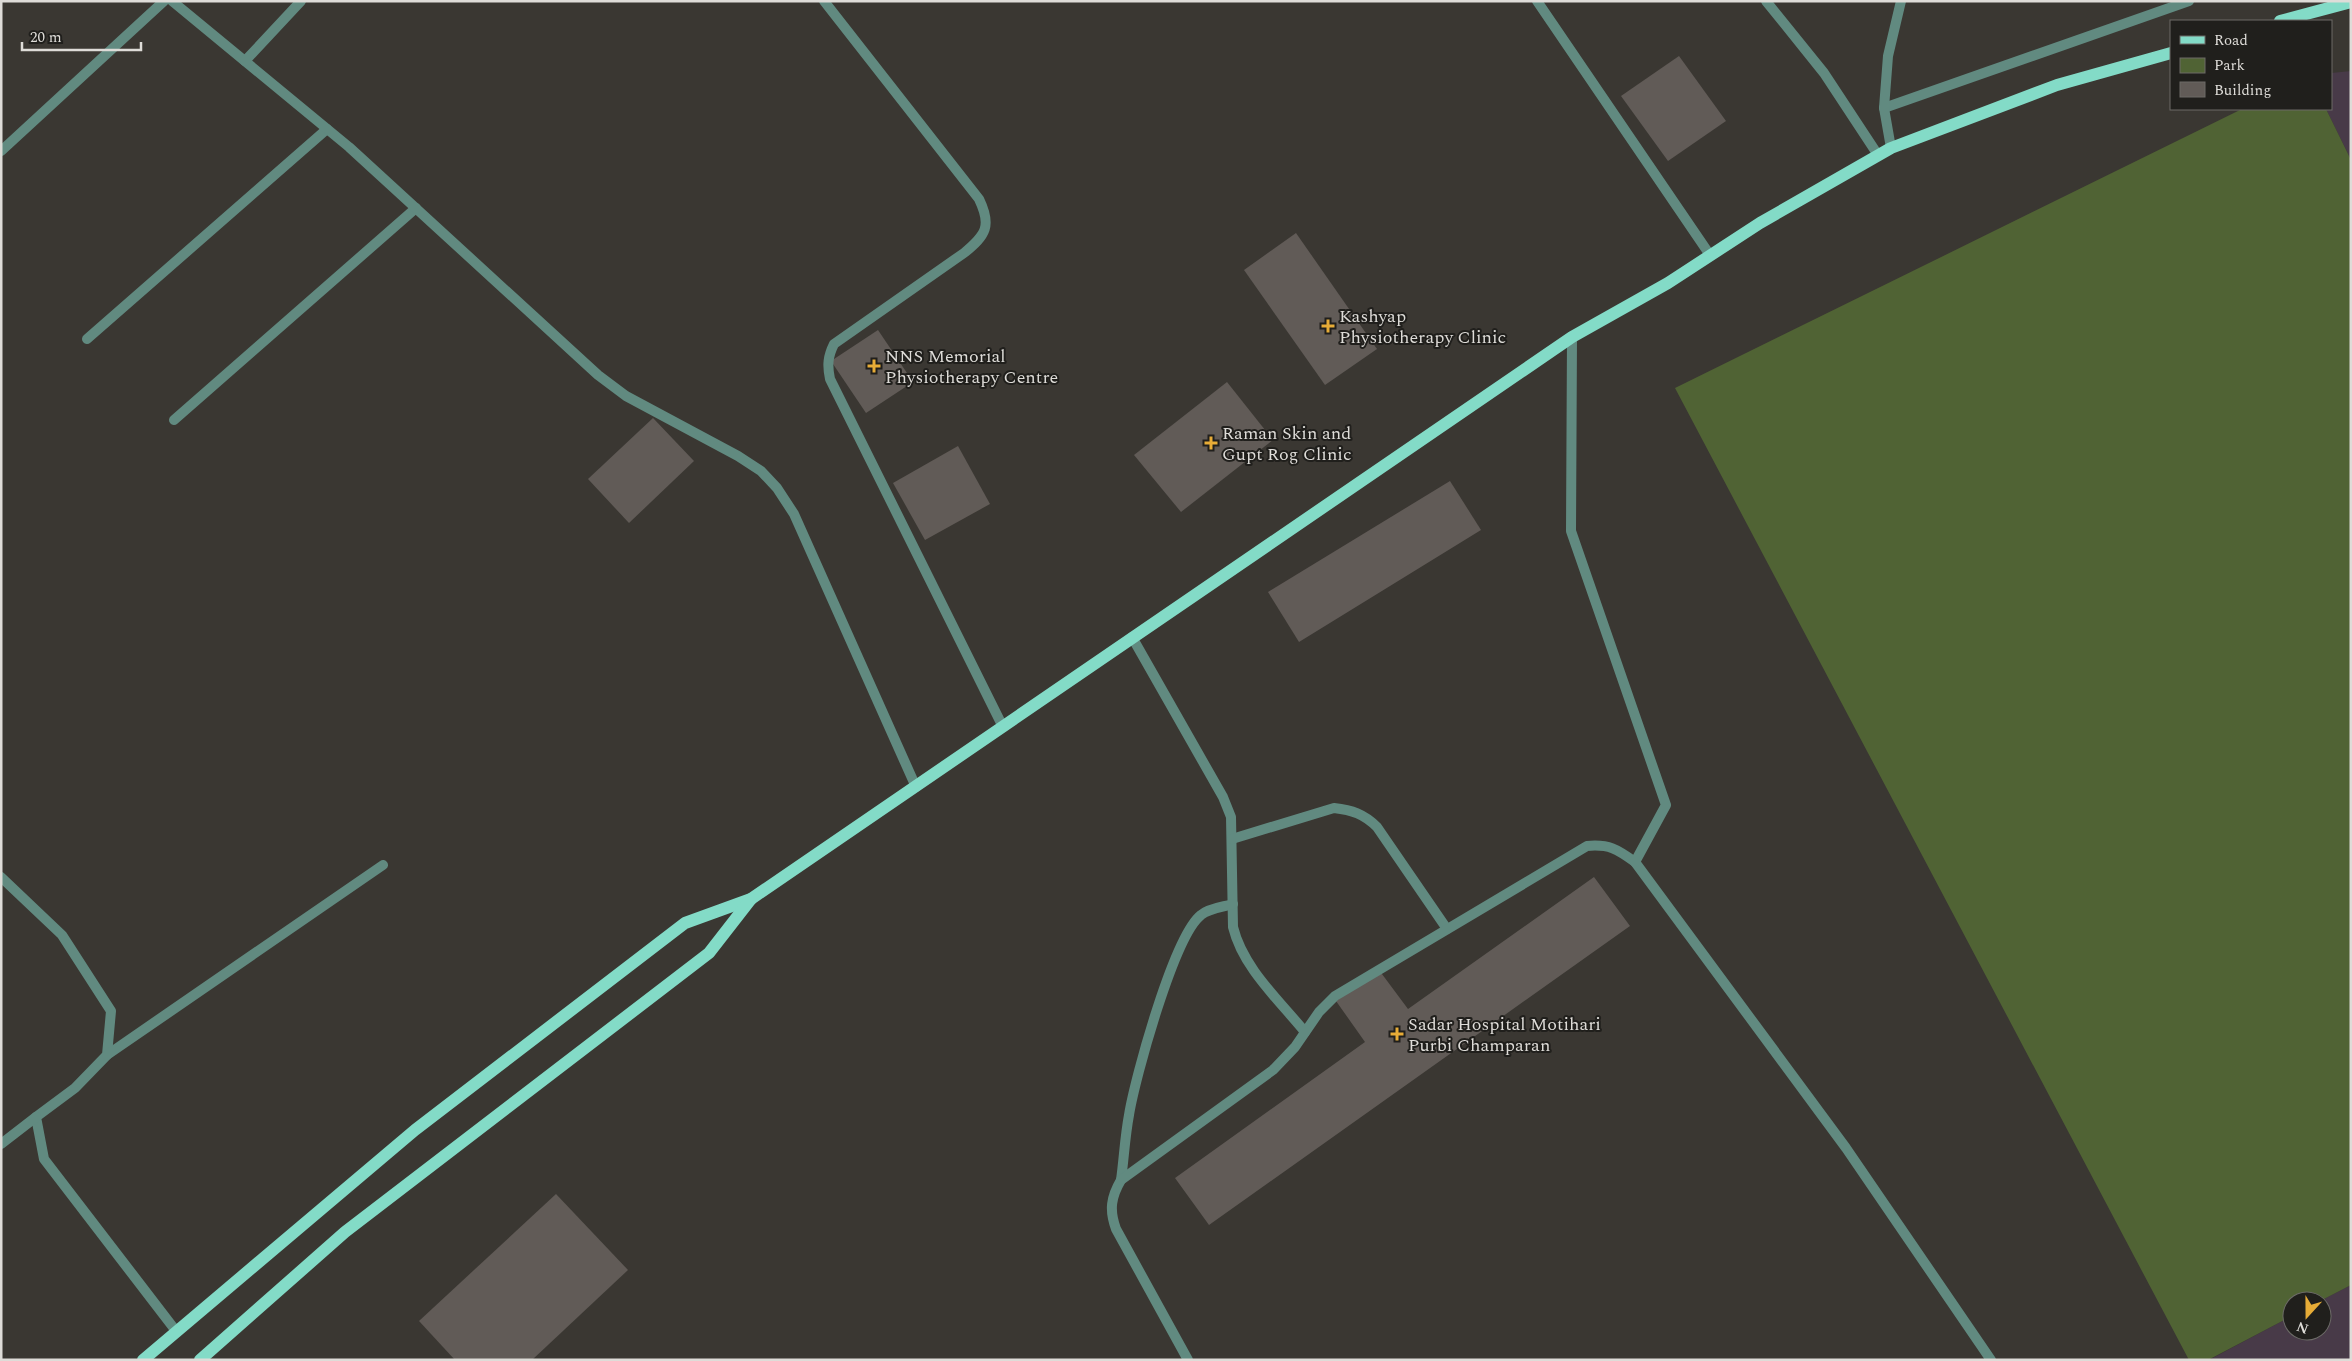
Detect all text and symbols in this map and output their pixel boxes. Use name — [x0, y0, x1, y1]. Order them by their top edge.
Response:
scale bar — [22, 20, 141, 52]
legend — [2170, 20, 2332, 110]
text: 20 m — [30, 26, 62, 49]
text: Road — [2214, 29, 2248, 52]
text: Park — [2214, 54, 2245, 77]
text: Building — [2214, 79, 2271, 102]
place label: Kashyap Physiotherapy Clinic — [1339, 303, 1506, 351]
marker: Kashyap Physiotherapy Clinic — [1321, 319, 1335, 333]
place label: NNS Memorial Physiotherapy Centre — [885, 343, 1058, 391]
marker: NNS Memorial Physiotherapy Centre — [867, 359, 881, 373]
place label: Raman Skin and Gupt Rog Clinic — [1222, 420, 1352, 468]
marker: Raman Skin and Gupt Rog Clinic — [1204, 436, 1218, 450]
place label: Sadar Hospital Motihari Purbi Champaran — [1408, 1011, 1601, 1059]
marker: Sadar Hospital Motihari Purbi Champaran — [1390, 1027, 1404, 1041]
north arrow — [2282, 1291, 2332, 1341]
text: N — [2293, 1316, 2312, 1340]

